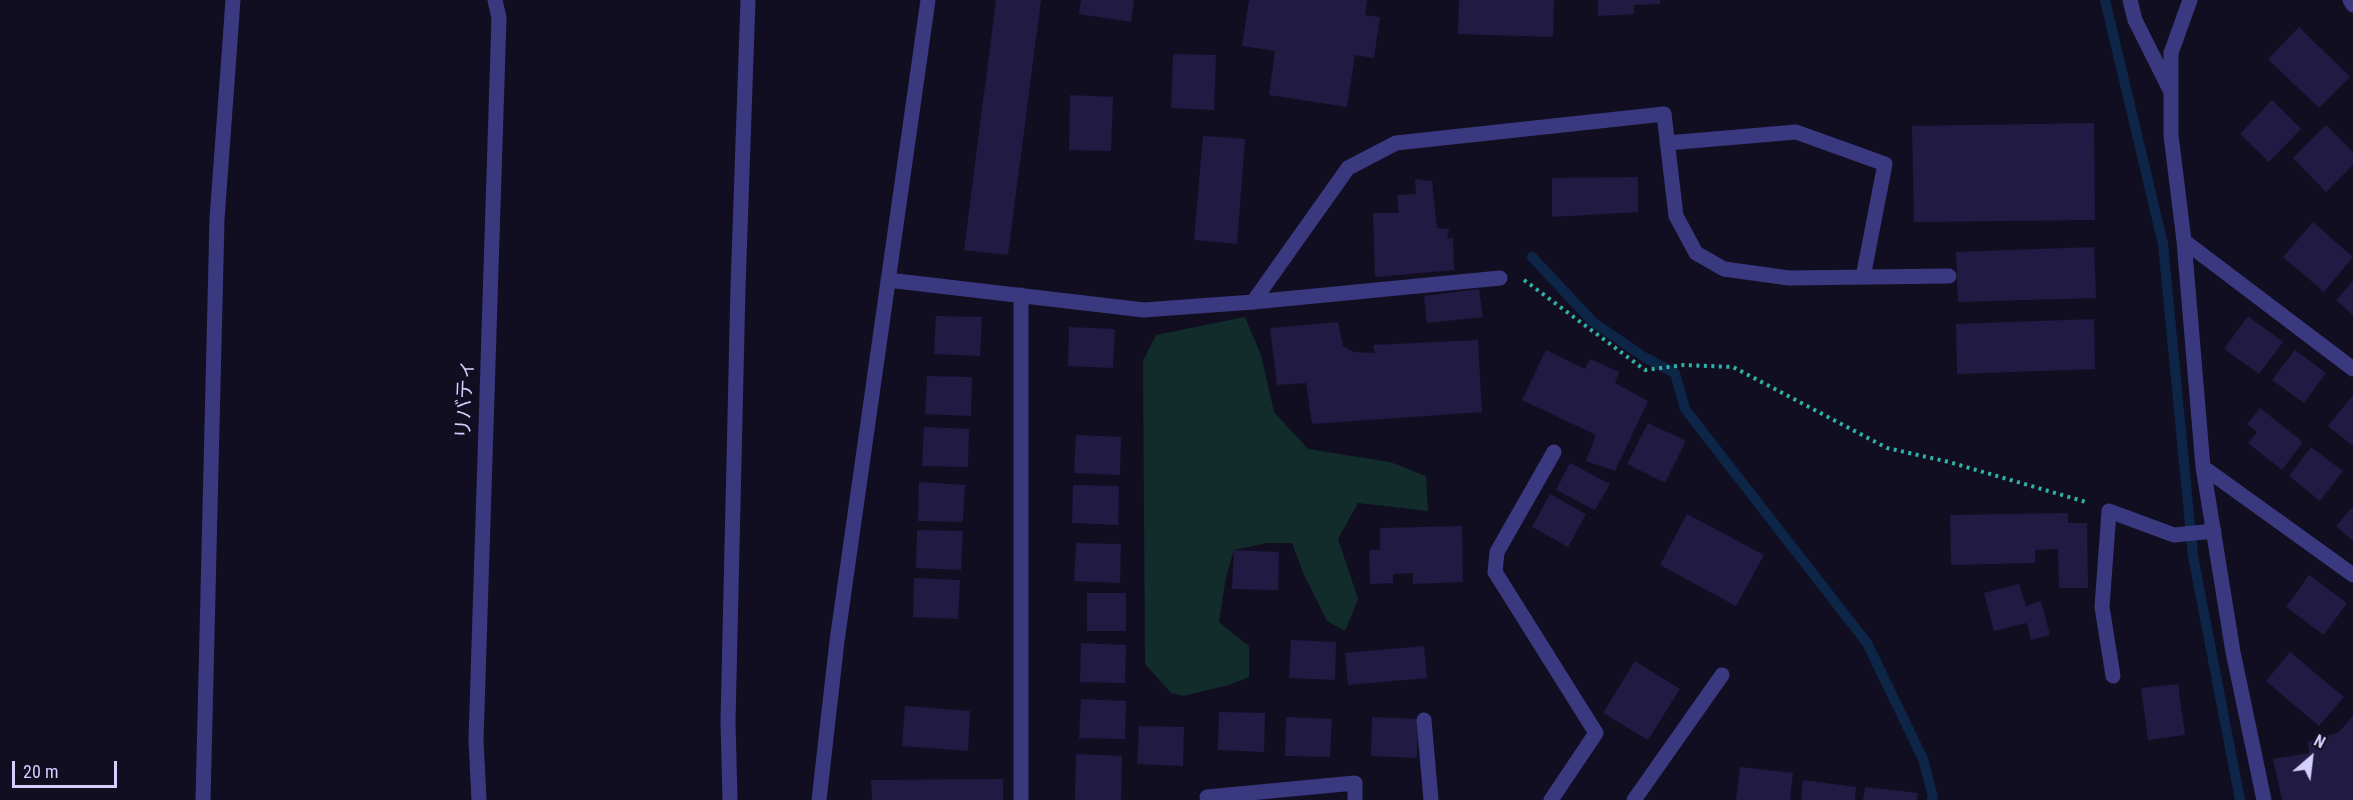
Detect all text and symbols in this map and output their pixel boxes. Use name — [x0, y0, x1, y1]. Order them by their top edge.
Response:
street label: リバティ — [453, 359, 479, 439]
north arrow — [2281, 728, 2341, 788]
text: N — [2311, 731, 2328, 752]
scale bar — [15, 749, 120, 787]
text: 20 m — [23, 761, 58, 782]

